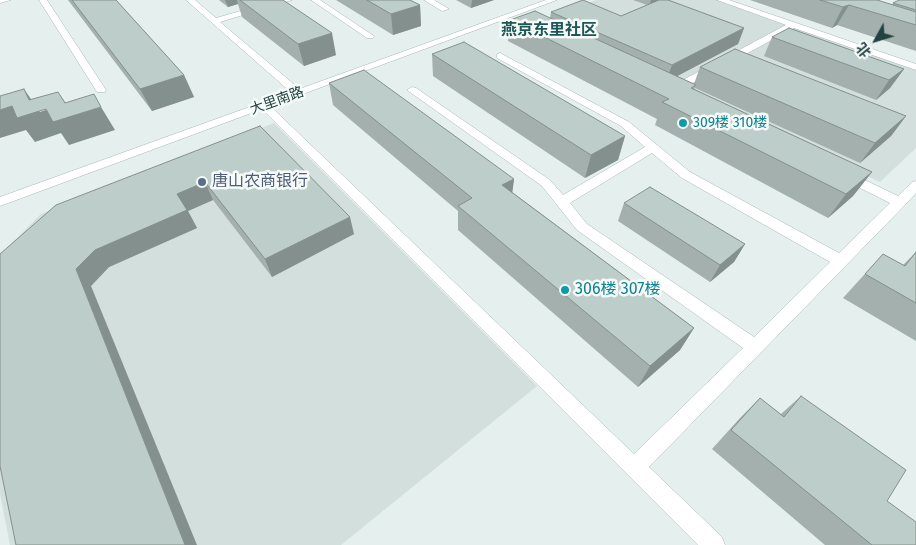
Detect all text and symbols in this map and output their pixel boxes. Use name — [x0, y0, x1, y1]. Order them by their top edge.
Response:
north arrow — [851, 15, 901, 65]
district label: 燕京东里社区 — [501, 21, 597, 41]
text: 北 — [853, 39, 875, 61]
street label: 大里南路 — [248, 84, 306, 118]
place label: 309楼 310楼 — [693, 115, 767, 131]
marker: 309楼 310楼 — [677, 117, 689, 129]
place label: 唐山农商银行 — [212, 172, 308, 192]
marker: 唐山农商银行 — [196, 176, 208, 188]
place label: 306楼 307楼 — [575, 280, 660, 300]
marker: 306楼 307楼 — [559, 284, 571, 296]

